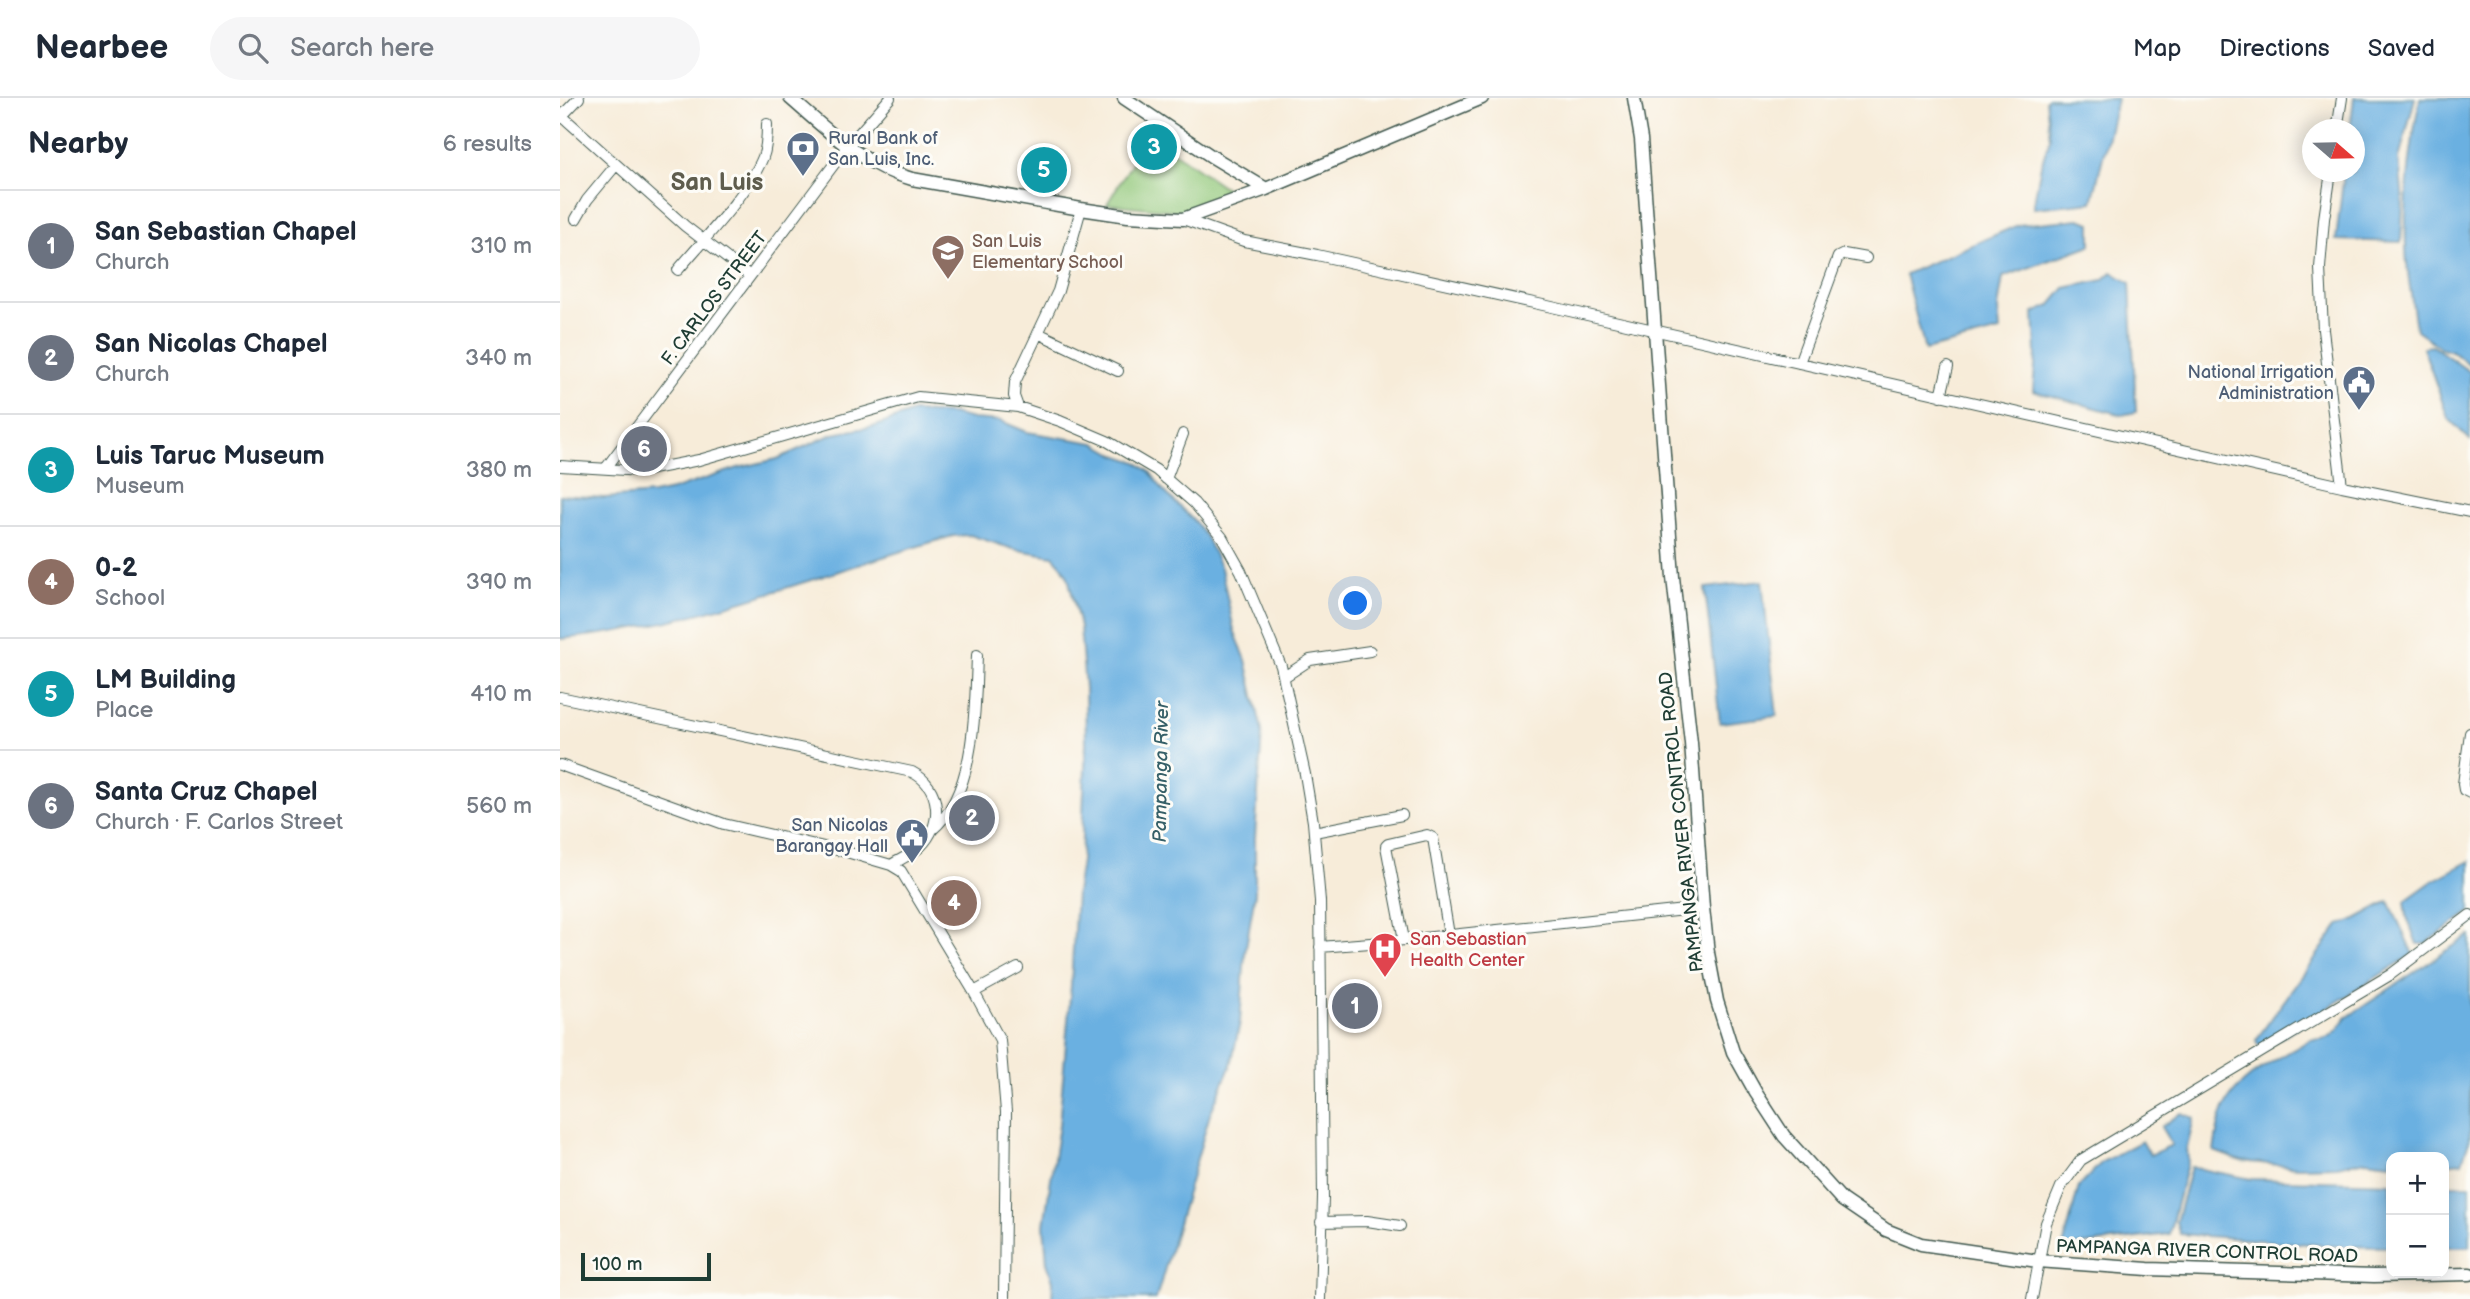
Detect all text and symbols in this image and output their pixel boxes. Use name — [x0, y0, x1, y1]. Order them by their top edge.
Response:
search box — [210, 17, 700, 80]
text: Nearbee — [35, 28, 168, 68]
icon: search — [234, 29, 272, 67]
text: Search here — [290, 33, 434, 64]
text: Map — [2133, 34, 2181, 63]
text: Directions — [2219, 34, 2330, 63]
text: Saved — [2368, 34, 2435, 63]
north arrow — [2302, 119, 2365, 182]
pin: 3 — [1131, 121, 1177, 173]
text: Nearby — [28, 126, 128, 162]
place label: Rural Bank of San Luis, Inc. — [828, 128, 939, 170]
bank icon: Rural Bank of San Luis, Inc. — [784, 129, 822, 178]
text: 6 results — [443, 130, 532, 158]
pin: 5 — [1021, 144, 1067, 196]
district label: San Luis — [671, 168, 764, 197]
text: San Sebastian Chapel — [95, 217, 356, 248]
street label: F. CARLOS STREET — [657, 227, 772, 369]
place label: San Luis Elementary School — [972, 231, 1123, 273]
text: 1 — [46, 232, 56, 260]
text: 310 m — [470, 232, 532, 260]
school or university icon: San Luis Elementary School — [929, 232, 967, 281]
text: Church — [95, 248, 170, 276]
text: San Nicolas Chapel — [95, 329, 327, 360]
text: 2 — [44, 344, 58, 372]
text: 340 m — [465, 344, 532, 372]
text: Church — [95, 360, 170, 388]
place label: National Irrigation Administration — [2188, 362, 2334, 404]
public building icon: National Irrigation Administration — [2340, 363, 2378, 412]
pin: 6 — [621, 423, 667, 475]
text: Luis Taruc Museum — [95, 441, 325, 472]
text: 3 — [44, 456, 58, 484]
text: 380 m — [466, 456, 532, 484]
text: Museum — [95, 472, 185, 500]
text: 0-2 — [95, 553, 137, 584]
text: 4 — [44, 568, 58, 596]
text: 390 m — [466, 568, 532, 596]
text: School — [95, 584, 165, 612]
your location — [1338, 586, 1372, 620]
text: LM Building — [95, 665, 236, 696]
street label: PAMPANGA RIVER CONTROL ROAD — [1655, 671, 1708, 973]
text: 5 — [44, 680, 58, 708]
text: 410 m — [470, 680, 532, 708]
text: Place — [95, 696, 153, 724]
water label: Pampanga River — [1149, 700, 1174, 843]
text: Santa Cruz Chapel — [95, 777, 318, 808]
text: 6 — [44, 792, 58, 820]
text: 560 m — [466, 792, 532, 820]
pin: 2 — [949, 792, 995, 844]
text: Church · F. Carlos Street — [95, 808, 343, 836]
place label: San Nicolas Barangay Hall — [775, 815, 888, 857]
public building icon: San Nicolas Barangay Hall — [893, 816, 931, 865]
pin: 4 — [931, 877, 977, 929]
place label: San Sebastian Health Center — [1410, 929, 1527, 971]
hospital icon: San Sebastian Health Center — [1366, 930, 1404, 979]
pin: 1 — [1332, 980, 1378, 1032]
map controls — [2386, 1152, 2449, 1278]
button: + — [2386, 1152, 2449, 1215]
button: − — [2386, 1215, 2449, 1278]
street label: PAMPANGA RIVER CONTROL ROAD — [2056, 1236, 2358, 1267]
scale bar — [581, 1250, 710, 1282]
text: 100 m — [592, 1253, 643, 1276]

